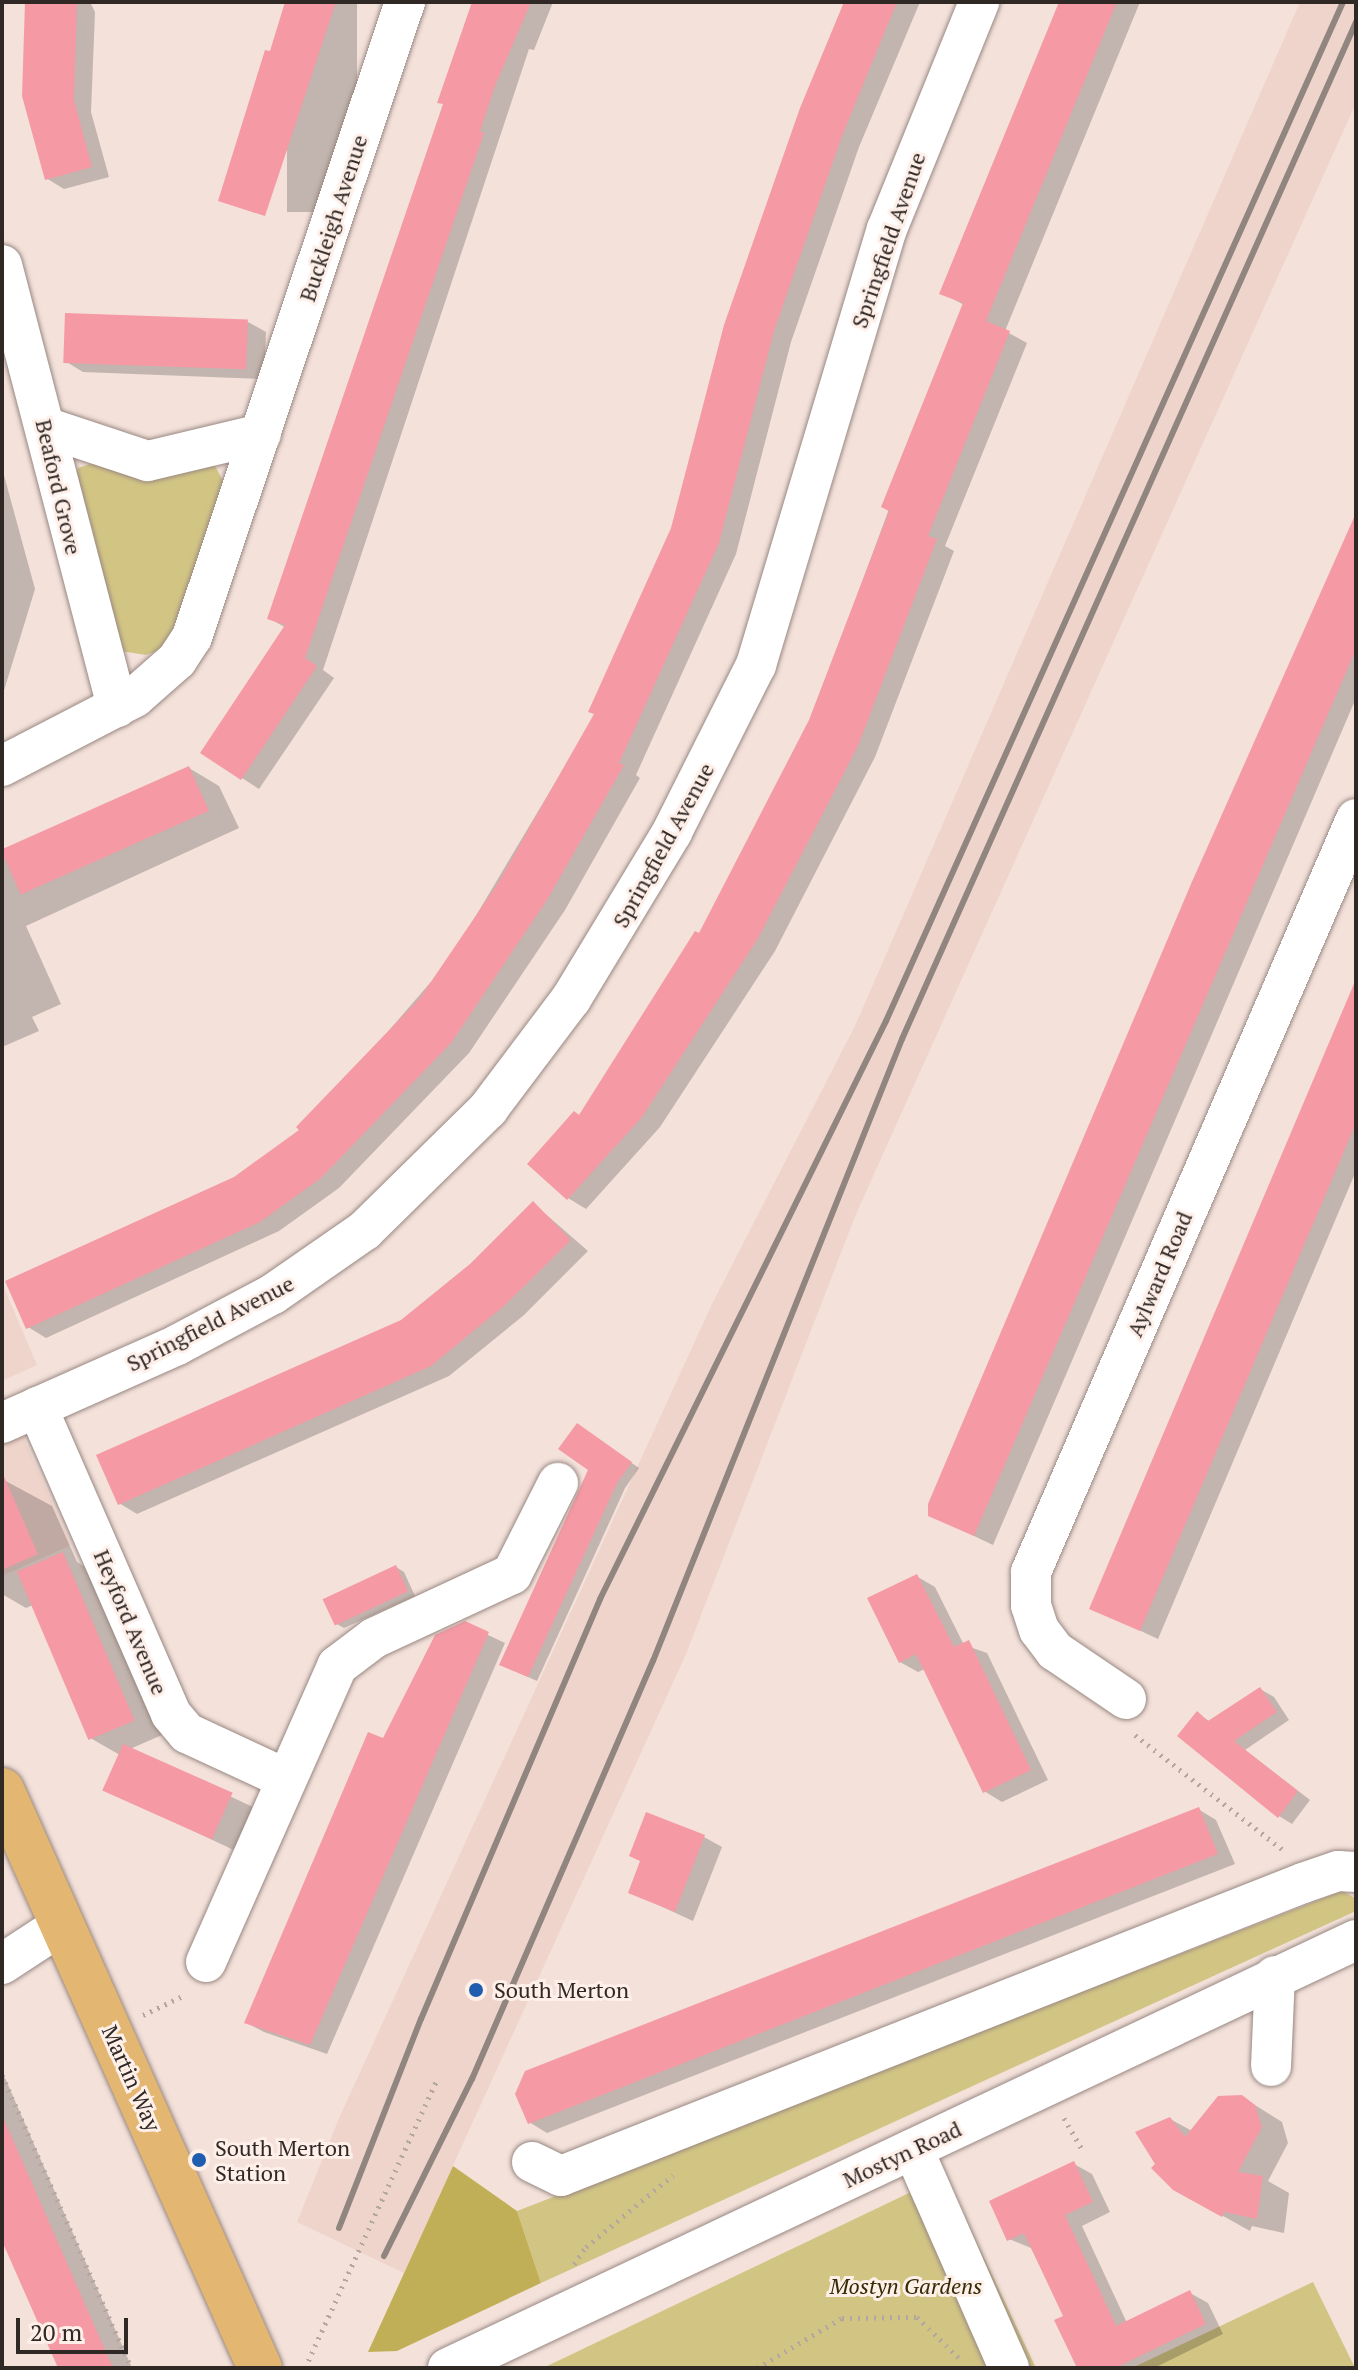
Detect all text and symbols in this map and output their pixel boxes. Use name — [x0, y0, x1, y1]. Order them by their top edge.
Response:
street label: Buckleigh Avenue — [294, 131, 372, 305]
street label: Springfield Avenue — [845, 149, 931, 331]
street label: Beaford Grove — [31, 417, 87, 557]
street label: Springfield Avenue — [607, 758, 719, 932]
street label: Aylward Road — [1121, 1207, 1197, 1341]
street label: Springfield Avenue — [122, 1269, 298, 1377]
street label: Heyford Avenue — [89, 1545, 173, 1699]
place label: South Merton — [494, 1977, 629, 2003]
marker: South Merton — [465, 1979, 487, 2001]
street label: Martin Way — [97, 2021, 167, 2135]
street label: Mostyn Road — [839, 2115, 965, 2193]
place label: South Merton Station — [215, 2134, 350, 2186]
marker: South Merton Station — [190, 2151, 208, 2169]
park label: Mostyn Gardens — [830, 2273, 982, 2299]
scale bar — [20, 2302, 132, 2352]
text: 20 m — [30, 2316, 82, 2348]

